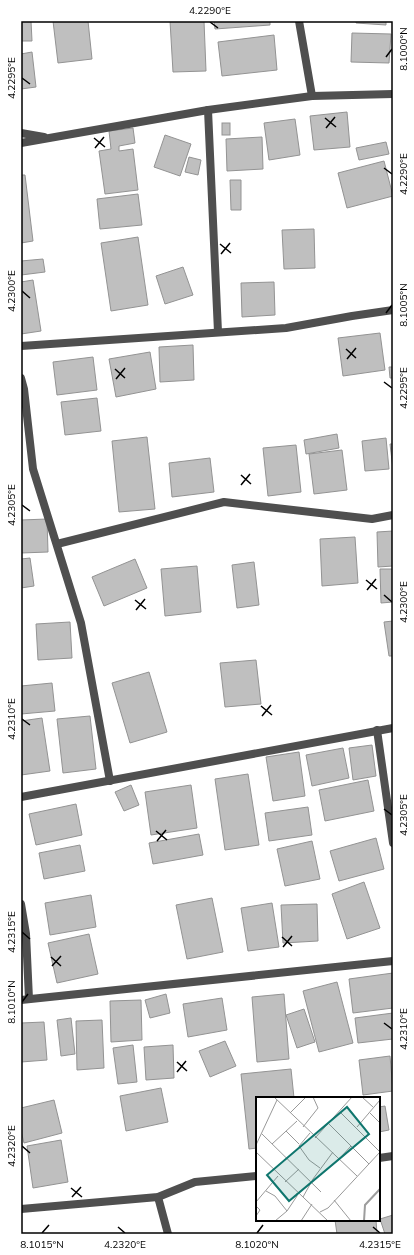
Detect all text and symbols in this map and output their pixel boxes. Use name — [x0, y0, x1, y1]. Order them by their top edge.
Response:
text: 4.2290°E — [189, 4, 231, 17]
text: 8.1000°N — [397, 27, 410, 71]
text: 4.2295°E — [5, 57, 18, 99]
text: 4.2290°E — [397, 153, 410, 195]
text: 4.2300°E — [5, 270, 18, 312]
text: 8.1005°N — [397, 283, 410, 327]
text: 4.2295°E — [397, 367, 410, 409]
text: 4.2305°E — [5, 484, 18, 526]
text: 4.2300°E — [397, 581, 410, 623]
text: 4.2310°E — [5, 698, 18, 740]
text: 4.2305°E — [397, 794, 410, 836]
text: 4.2315°E — [5, 911, 18, 953]
text: 8.1010°N — [5, 980, 18, 1024]
text: 4.2310°E — [397, 1008, 410, 1050]
inset map — [256, 1097, 380, 1221]
text: 4.2320°E — [5, 1125, 18, 1167]
text: 8.1015°N — [20, 1238, 64, 1251]
text: 4.2320°E — [104, 1238, 146, 1251]
text: 8.1020°N — [235, 1238, 279, 1251]
text: 4.2315°E — [359, 1238, 401, 1251]

